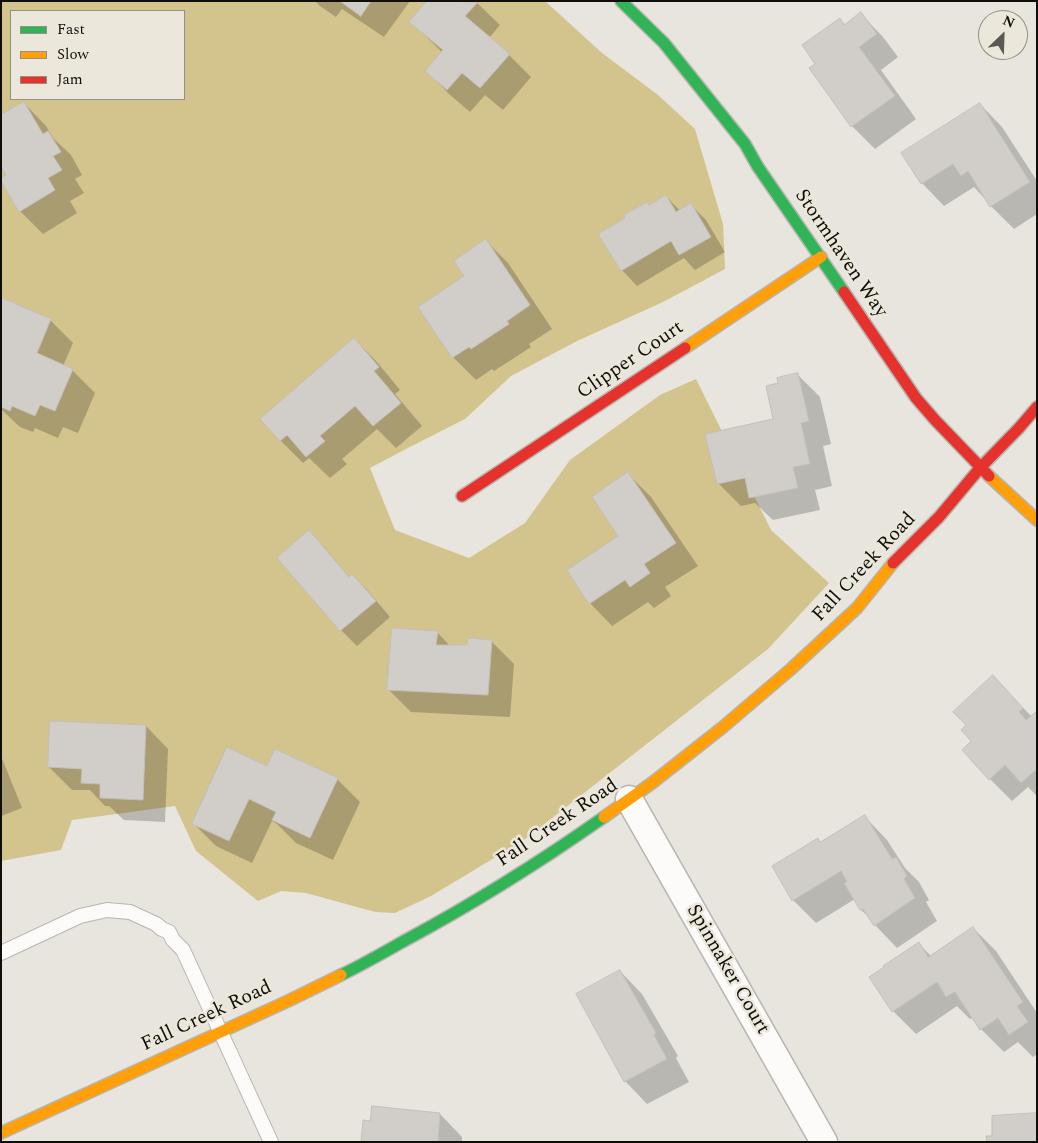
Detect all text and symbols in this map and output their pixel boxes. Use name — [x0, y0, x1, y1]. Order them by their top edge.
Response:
legend — [10, 10, 185, 100]
north arrow — [978, 10, 1028, 60]
text: N — [999, 10, 1018, 34]
text: Fast — [57, 18, 85, 41]
text: Slow — [57, 43, 89, 66]
text: Jam — [57, 68, 83, 91]
street label: Stormhaven Way — [788, 185, 892, 323]
street label: Clipper Court — [573, 316, 689, 406]
street label: Fall Creek Road — [808, 508, 922, 628]
street label: Fall Creek Road — [493, 775, 623, 873]
street label: Spinnaker Court — [680, 901, 774, 1039]
street label: Fall Creek Road — [138, 976, 276, 1058]

